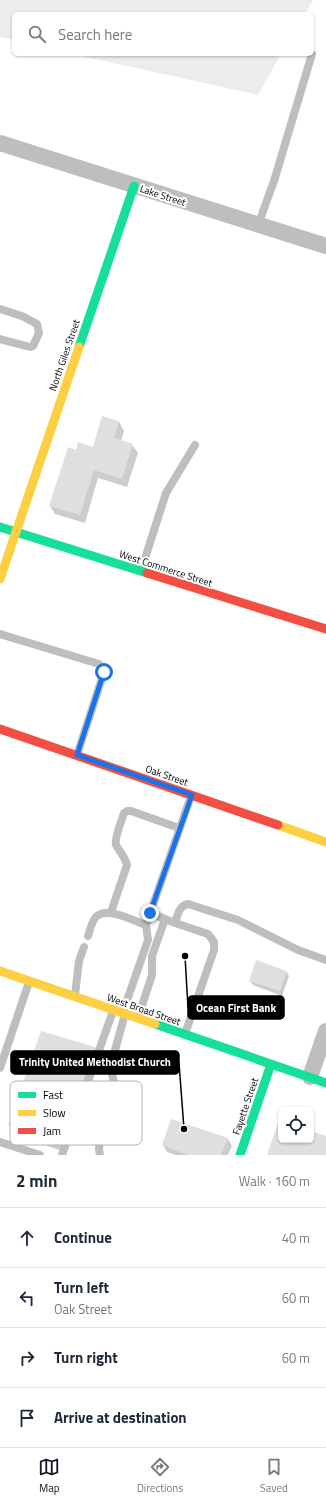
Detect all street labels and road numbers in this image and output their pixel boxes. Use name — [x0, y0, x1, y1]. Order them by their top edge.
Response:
street label: Lake Street — [138, 181, 188, 210]
street label: North Giles Street — [45, 317, 84, 393]
street label: West Commerce Street — [117, 546, 215, 591]
street label: Oak Street — [143, 761, 191, 790]
street label: West Broad Street — [105, 990, 183, 1029]
street label: Fayette Street — [229, 1075, 262, 1137]

